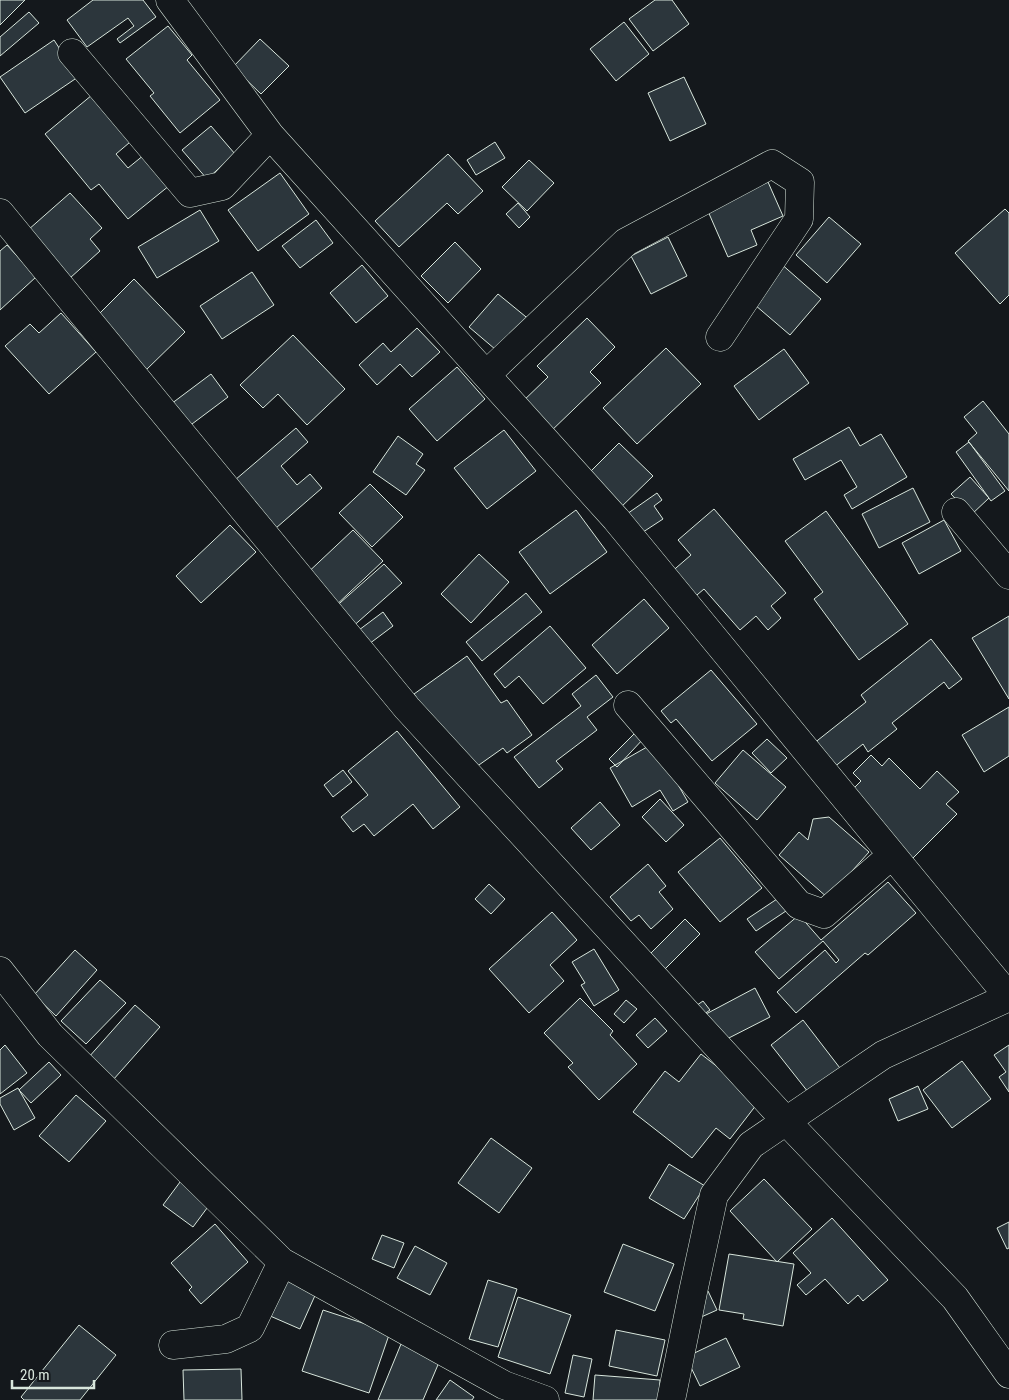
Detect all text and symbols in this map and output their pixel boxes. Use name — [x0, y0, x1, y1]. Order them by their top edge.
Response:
scale bar — [12, 1358, 95, 1390]
text: 20 m — [20, 1366, 50, 1384]

